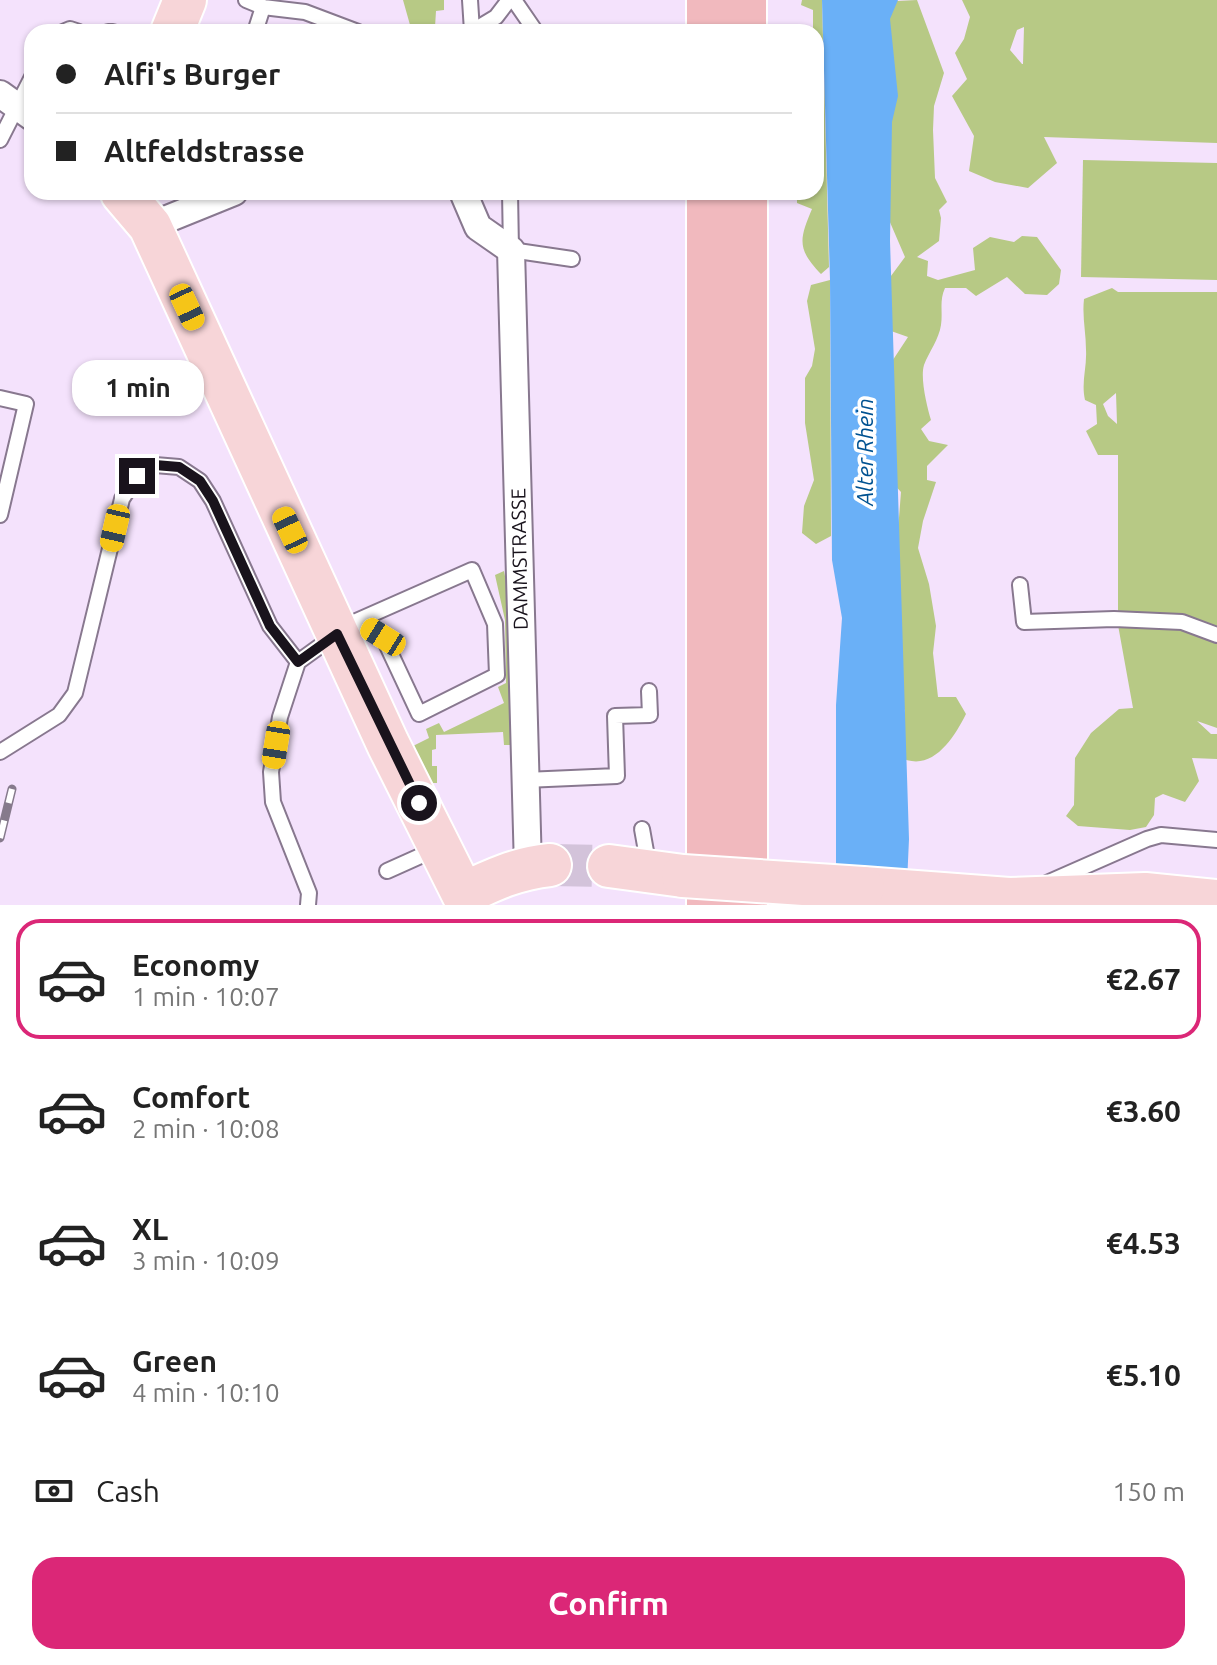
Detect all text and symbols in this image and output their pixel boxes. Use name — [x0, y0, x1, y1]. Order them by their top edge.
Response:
text: Alfi's Burger — [104, 57, 280, 91]
text: Altfeldstrasse — [104, 134, 305, 168]
car — [166, 280, 208, 334]
callout: 1 min — [71, 360, 203, 416]
text: 1 min — [105, 373, 171, 402]
water label: Alter Rhein — [852, 398, 877, 507]
route end — [119, 458, 155, 494]
street label: DAMMSTRASSE — [506, 488, 532, 630]
car — [98, 502, 132, 554]
car — [269, 503, 311, 557]
car — [356, 614, 410, 660]
car — [260, 719, 292, 771]
route start — [401, 785, 437, 821]
icon: car — [36, 943, 108, 1015]
text: Economy — [132, 948, 259, 982]
text: €2.67 — [1106, 962, 1181, 996]
text: 1 min · 10:07 — [132, 982, 280, 1011]
icon: car — [36, 1075, 108, 1147]
text: Comfort — [132, 1080, 250, 1114]
text: €3.60 — [1106, 1094, 1181, 1128]
text: 2 min · 10:08 — [132, 1114, 280, 1143]
icon: car — [36, 1207, 108, 1279]
text: XL — [132, 1212, 168, 1246]
text: €4.53 — [1106, 1226, 1181, 1260]
text: 3 min · 10:09 — [132, 1246, 280, 1275]
icon: car — [36, 1339, 108, 1411]
text: Green — [132, 1344, 217, 1378]
text: €5.10 — [1106, 1358, 1181, 1392]
text: 4 min · 10:10 — [132, 1378, 280, 1407]
icon: cash — [32, 1469, 76, 1513]
text: Cash — [96, 1474, 160, 1508]
text: 150 m — [1113, 1477, 1185, 1506]
button: Confirm — [32, 1557, 1185, 1649]

